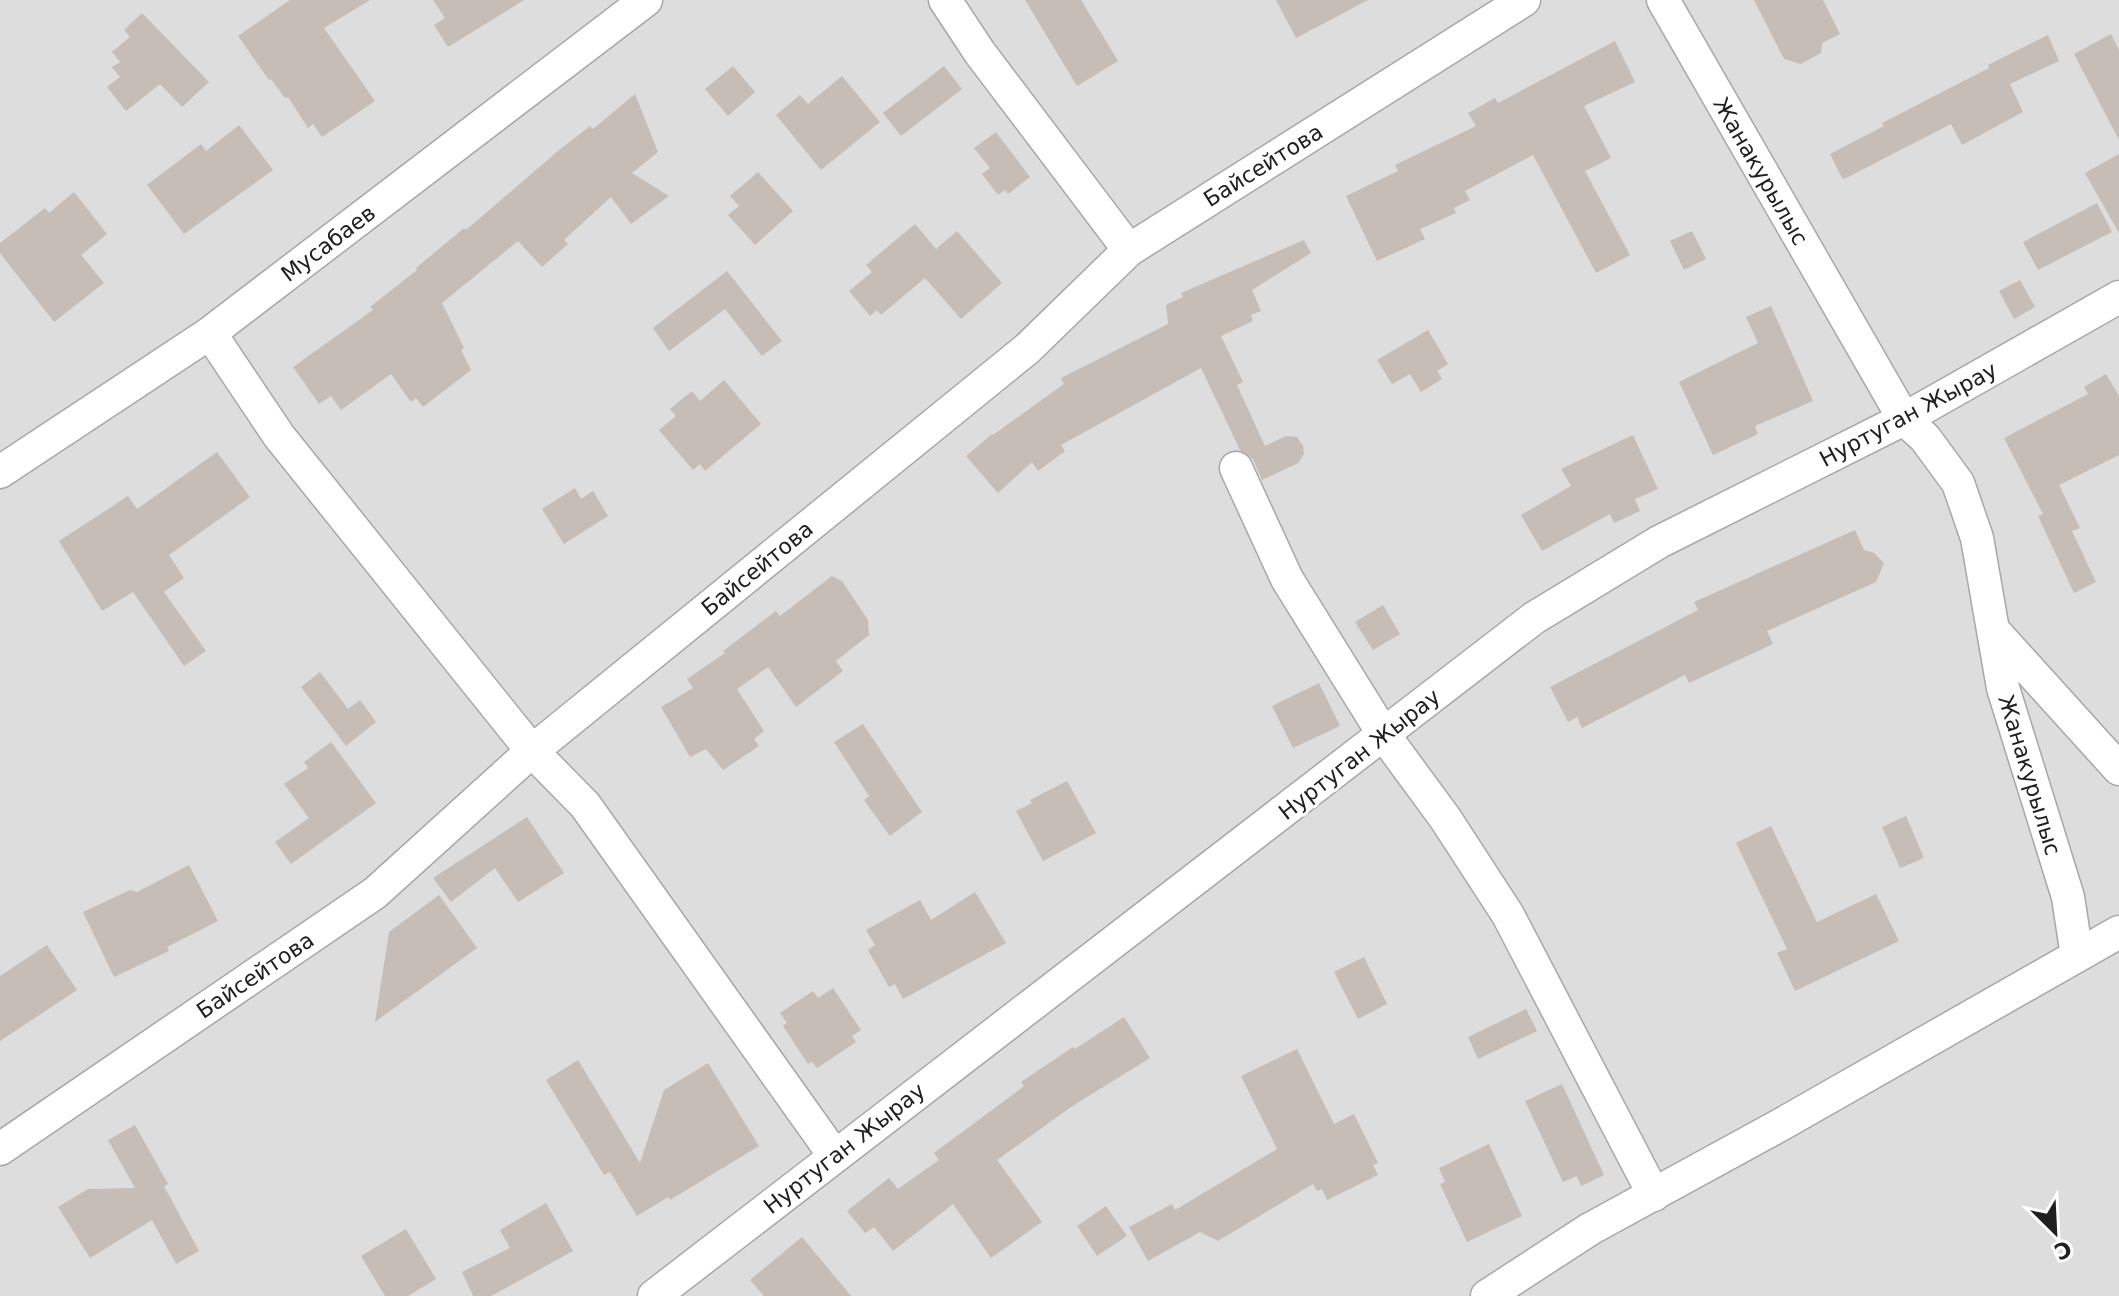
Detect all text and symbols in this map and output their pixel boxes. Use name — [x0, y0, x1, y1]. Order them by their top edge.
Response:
street label: Жанакурылыс — [1708, 93, 1813, 249]
street label: Байсейтова — [1199, 119, 1327, 212]
street label: Мусабаев — [276, 200, 380, 287]
street label: Нуртуган Жырау — [1815, 357, 2001, 472]
street label: Байсейтова — [697, 516, 818, 621]
street label: Нуртуган Жырау — [1274, 684, 1445, 825]
street label: Жанакурылыс — [1993, 692, 2066, 858]
street label: Байсейтова — [192, 927, 318, 1024]
street label: Нуртуган Жырау — [759, 1078, 930, 1219]
north arrow — [2015, 1192, 2095, 1272]
text: С — [2050, 1235, 2075, 1265]

